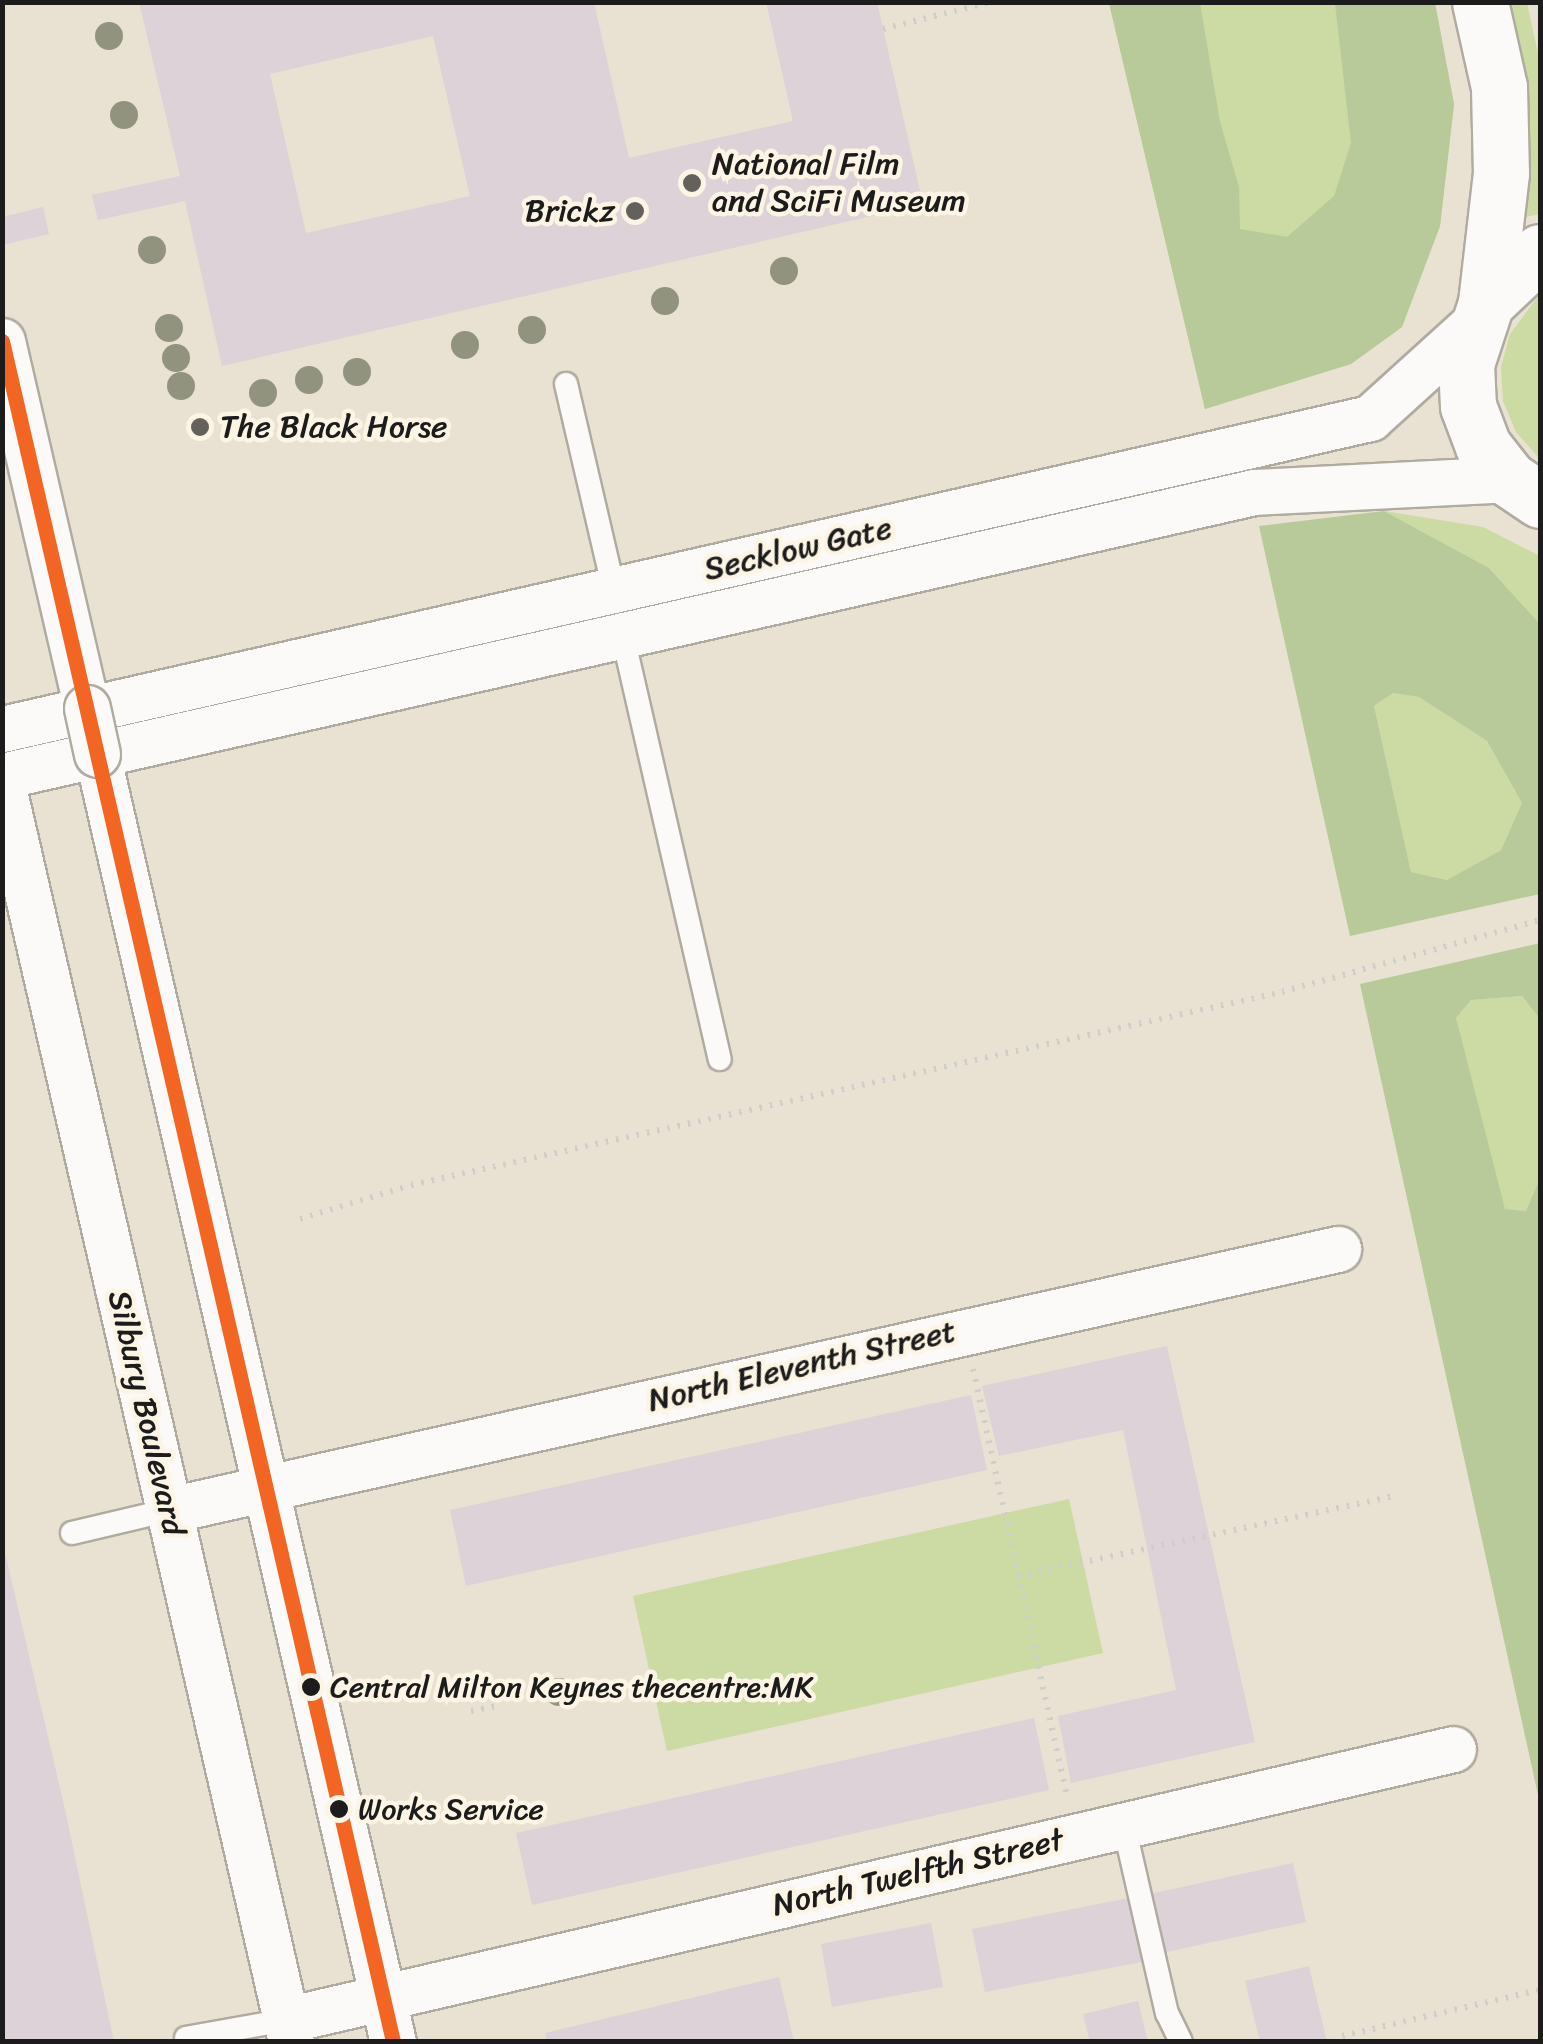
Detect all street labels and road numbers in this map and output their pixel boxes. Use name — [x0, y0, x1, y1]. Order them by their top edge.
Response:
street label: Secklow Gate — [700, 509, 896, 589]
street label: Silbury Boulevard — [99, 1287, 193, 1539]
street label: North Eleventh Street — [644, 1312, 960, 1420]
street label: North Twelfth Street — [768, 1821, 1068, 1925]

